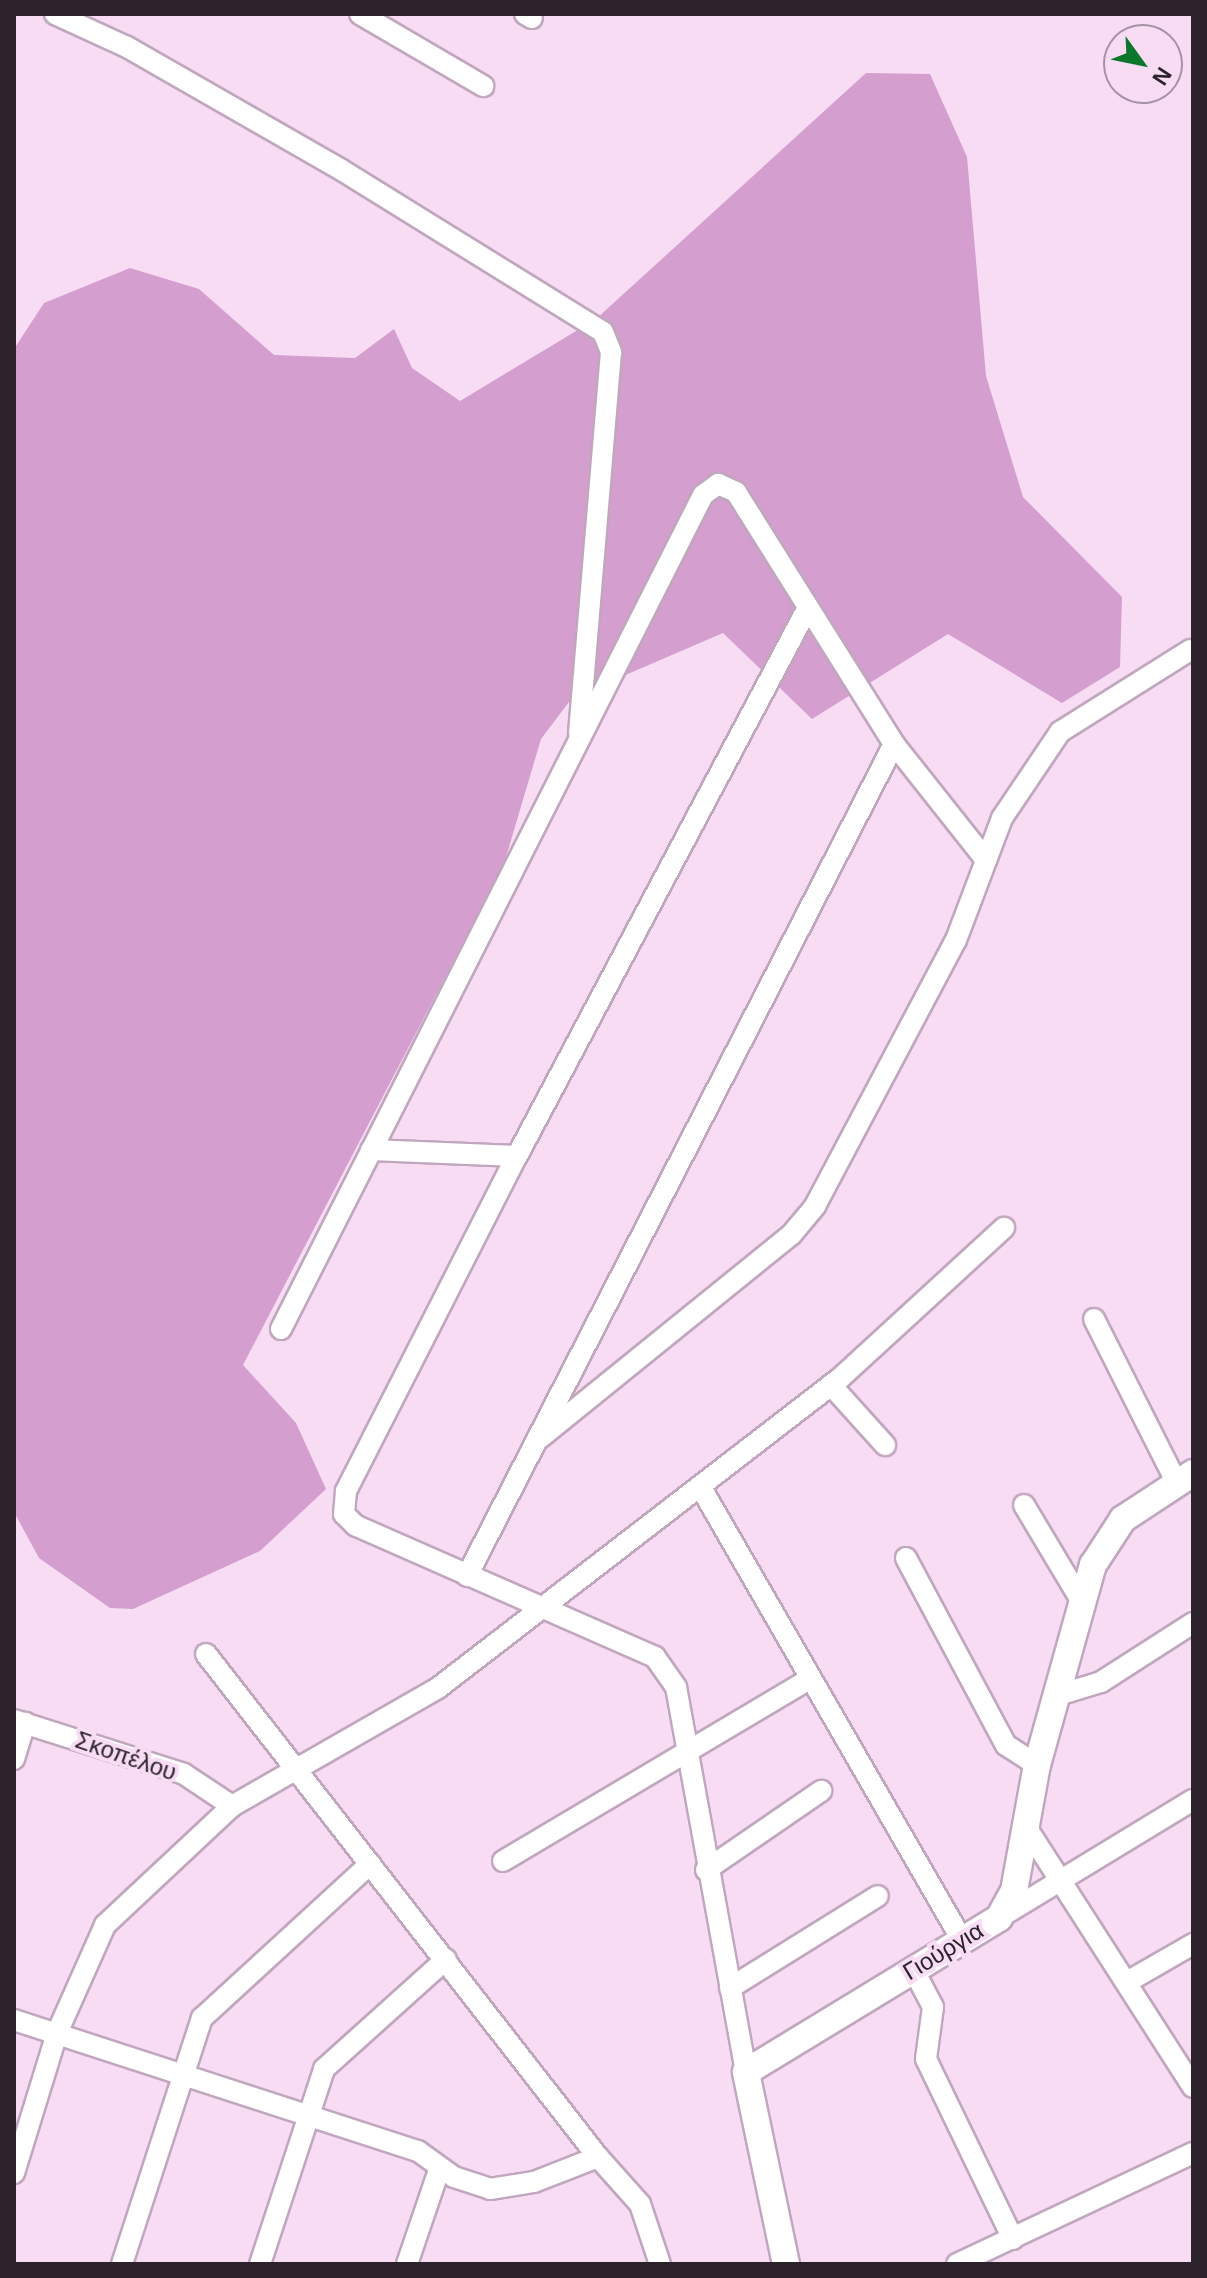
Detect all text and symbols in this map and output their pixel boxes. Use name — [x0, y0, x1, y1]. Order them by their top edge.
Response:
north arrow — [1103, 24, 1183, 104]
text: N — [1147, 63, 1177, 90]
street label: Σκοπέλου — [72, 1725, 180, 1787]
street label: Γιούργια — [898, 1916, 988, 1986]

